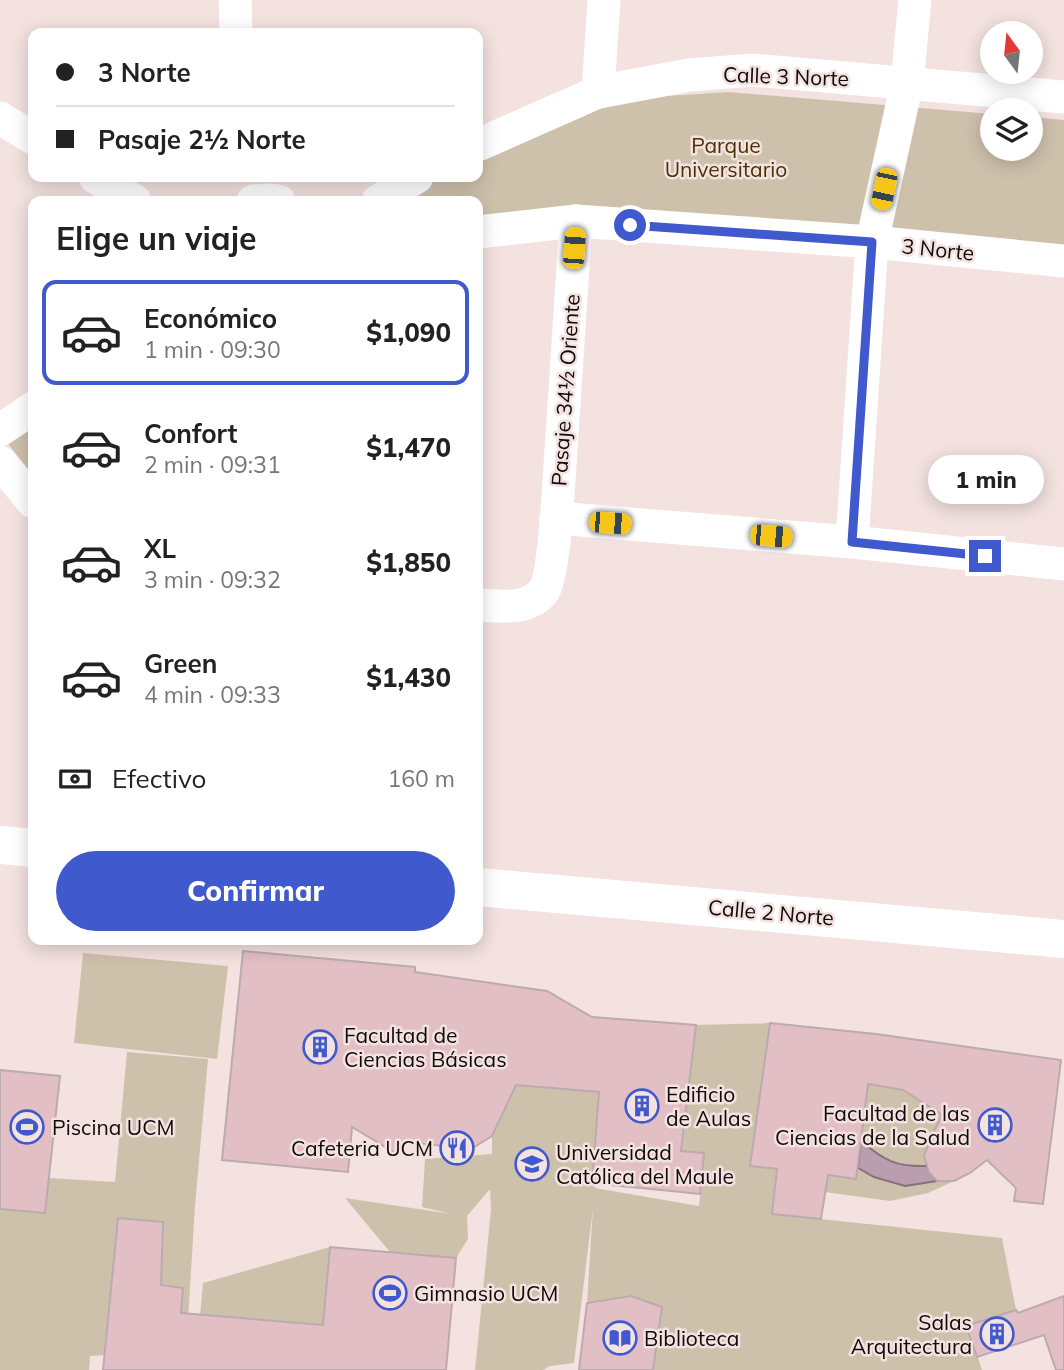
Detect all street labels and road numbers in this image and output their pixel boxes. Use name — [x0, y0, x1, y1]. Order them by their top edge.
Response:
street label: Calle 3 Norte — [723, 61, 849, 91]
street label: 3 Norte — [901, 232, 975, 266]
street label: Pasaje 34½ Oriente — [545, 293, 585, 487]
street label: Calle 2 Norte — [707, 894, 835, 930]

